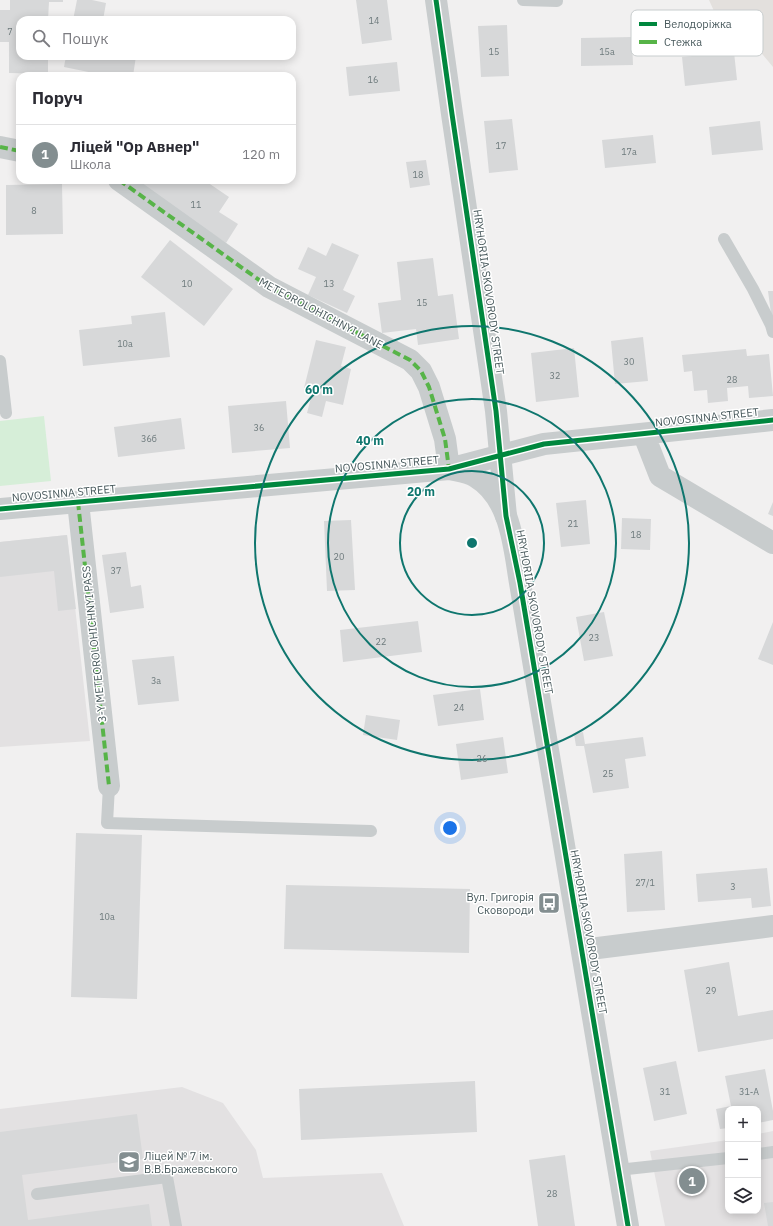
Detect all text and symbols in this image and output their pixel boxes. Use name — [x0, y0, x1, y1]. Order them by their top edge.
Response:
legend — [631, 10, 763, 56]
house number: 14 — [369, 15, 379, 26]
search box — [16, 16, 296, 60]
text: Велодоріжка — [664, 17, 732, 31]
house number: 7 — [7, 26, 13, 37]
icon: search — [30, 27, 52, 49]
text: Пошук — [62, 29, 109, 48]
text: Стежка — [664, 35, 702, 49]
house number: 15 — [489, 46, 499, 57]
house number: 15а — [599, 46, 615, 57]
house number: 16 — [368, 74, 378, 85]
text: Поруч — [32, 87, 83, 109]
text: Ліцей "Ор Авнер" — [70, 137, 199, 156]
house number: 17 — [496, 140, 506, 151]
text: 1 — [41, 146, 49, 163]
text: 120 m — [242, 146, 280, 163]
house number: 17а — [621, 146, 637, 157]
text: Школа — [70, 156, 111, 173]
house number: 18 — [413, 169, 423, 180]
house number: 11 — [191, 199, 201, 210]
house number: 8 — [31, 205, 37, 216]
street label: HRYHORIIA SKOVORODY STREET — [470, 208, 508, 376]
street label: METEOROLOHICHNYI LANE — [257, 274, 385, 352]
house number: 10 — [182, 278, 192, 289]
house number: 13 — [324, 278, 334, 289]
house number: 15 — [417, 297, 427, 308]
house number: 10а — [117, 338, 133, 349]
house number: 30 — [624, 356, 634, 367]
house number: 32 — [550, 370, 560, 381]
house number: 28 — [727, 374, 737, 385]
text: 60 m — [305, 382, 333, 397]
street label: NOVOSINNA STREET — [654, 405, 760, 429]
house number: 36 — [254, 422, 264, 433]
house number: 36б — [141, 433, 157, 444]
text: 40 m — [356, 433, 384, 448]
street label: NOVOSINNA STREET — [334, 452, 440, 476]
street label: NOVOSINNA STREET — [11, 481, 117, 505]
text: 20 m — [407, 484, 435, 499]
house number: 21 — [568, 518, 578, 529]
street label: HRYHORIIA SKOVORODY STREET — [514, 529, 556, 696]
house number: 18 — [631, 529, 641, 540]
centre of rings — [465, 536, 479, 550]
house number: 20 — [334, 551, 344, 562]
street label: 3-Y METEOROLOHICHNYI PASS — [79, 565, 109, 723]
house number: 37 — [111, 565, 121, 576]
house number: 23 — [589, 632, 599, 643]
house number: 22 — [376, 636, 386, 647]
house number: 3а — [151, 675, 161, 686]
house number: 24 — [454, 702, 464, 713]
house number: 26 — [477, 753, 487, 764]
house number: 25 — [603, 768, 613, 779]
your location — [440, 818, 460, 838]
street label: HRYHORIIA SKOVORODY STREET — [568, 849, 610, 1016]
house number: 27/1 — [635, 877, 655, 888]
house number: 3 — [730, 881, 736, 892]
place label: Вул. Григорія Сковороди — [466, 890, 534, 917]
bus stop icon: Вул. Григорія Сковороди — [536, 890, 562, 916]
house number: 10а — [99, 911, 115, 922]
house number: 29 — [706, 985, 716, 996]
house number: 31 — [660, 1086, 670, 1097]
house number: 31-А — [739, 1086, 759, 1097]
map controls — [725, 1106, 761, 1214]
button: + — [725, 1106, 761, 1142]
button: − — [725, 1142, 761, 1178]
school or university icon: Ліцей № 7 ім. В.В.Бражевського — [116, 1149, 142, 1175]
place label: Ліцей № 7 ім. В.В.Бражевського — [144, 1149, 238, 1176]
pin: 1 — [679, 1166, 705, 1196]
button: layers — [725, 1178, 761, 1214]
house number: 28 — [547, 1188, 557, 1199]

